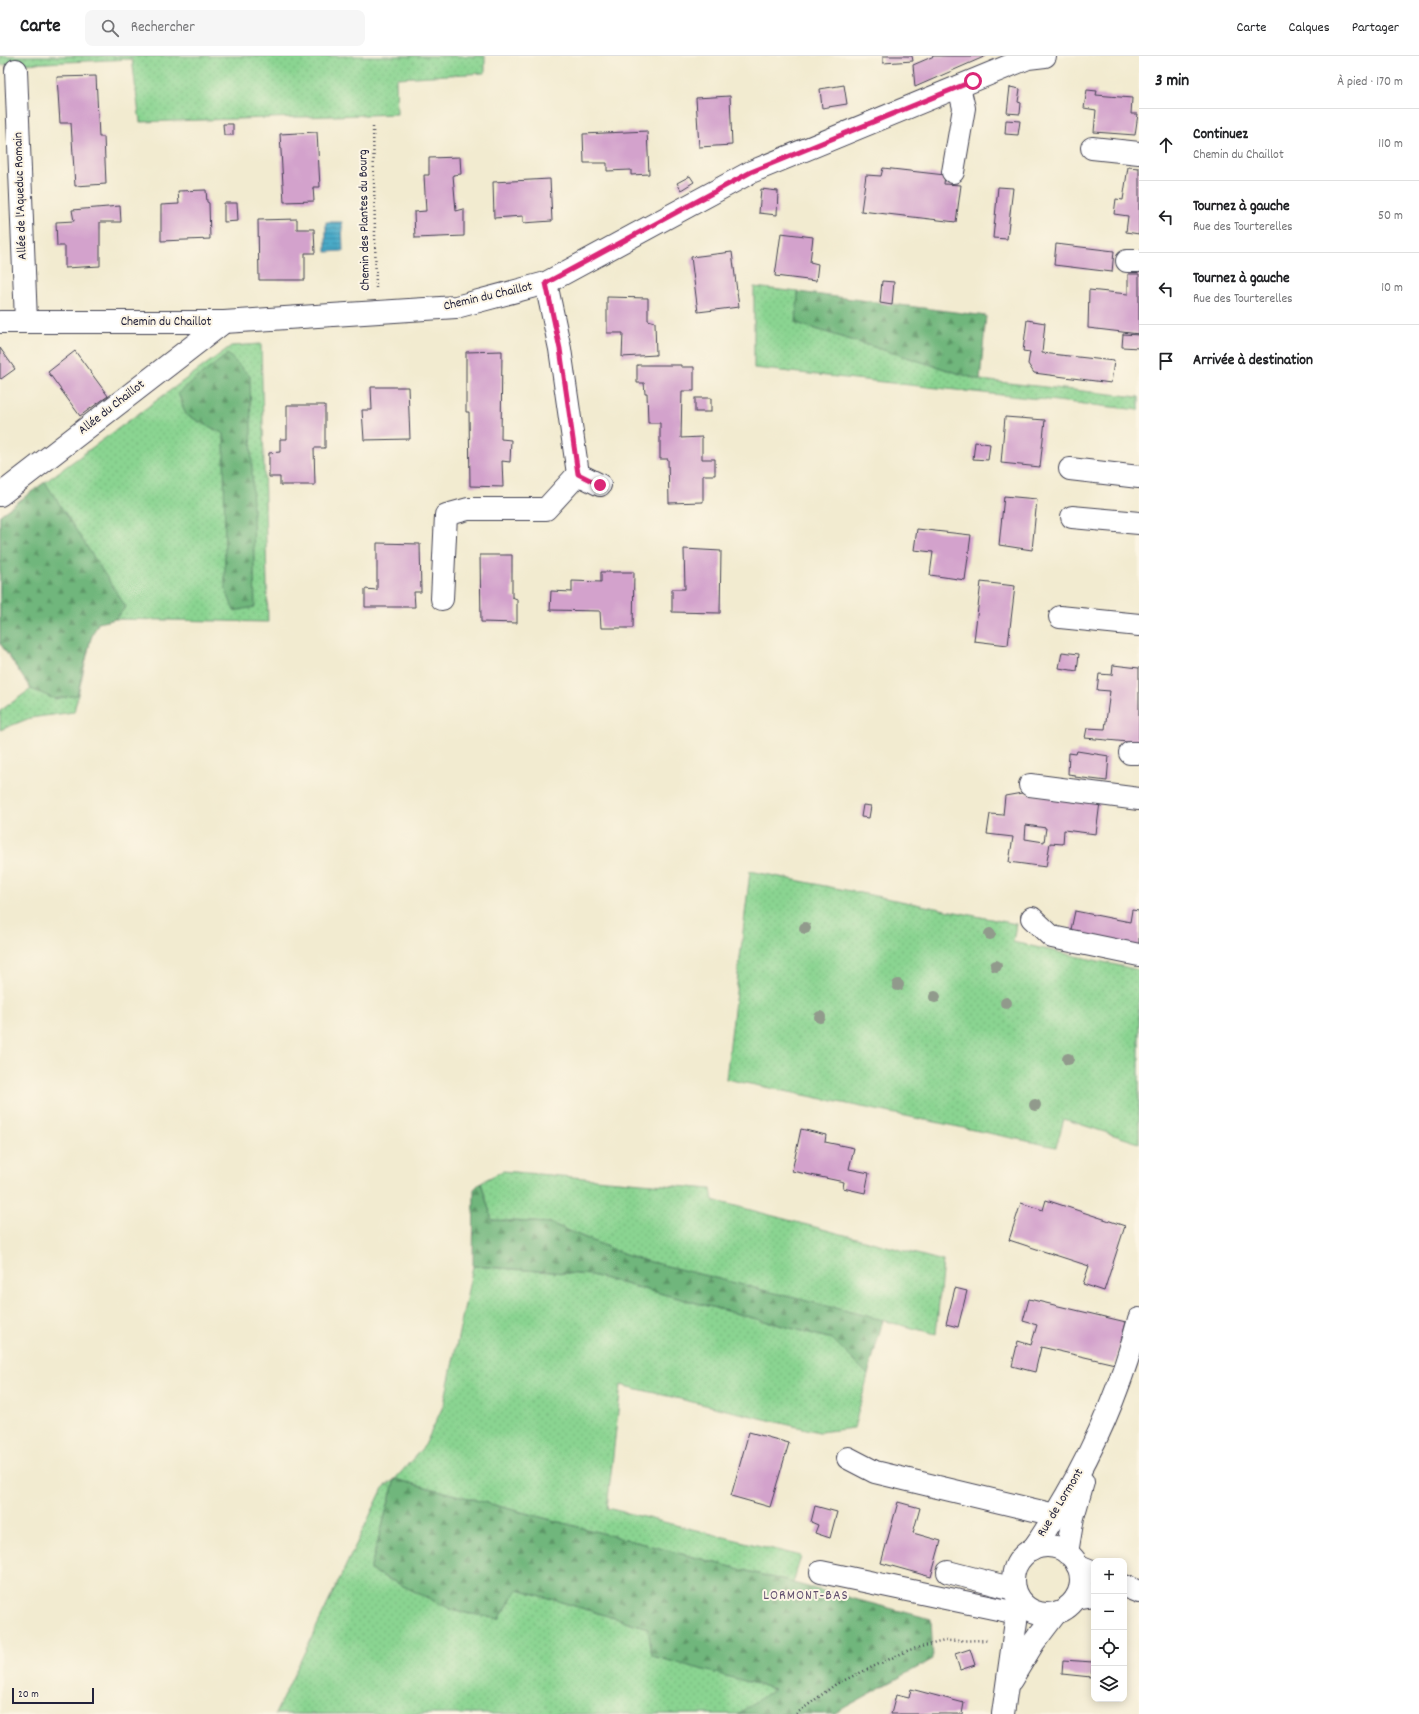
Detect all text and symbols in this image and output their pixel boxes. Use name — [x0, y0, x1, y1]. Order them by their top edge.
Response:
search box — [85, 10, 365, 46]
text: Carte — [20, 14, 61, 41]
icon: search — [99, 17, 121, 39]
text: Rechercher — [131, 17, 195, 39]
text: Carte — [1237, 18, 1267, 38]
text: Calques — [1289, 18, 1330, 38]
text: Partager — [1352, 18, 1399, 38]
text: 3 min — [1155, 70, 1189, 94]
route start — [964, 72, 982, 90]
text: À pied · 170 m — [1337, 73, 1403, 92]
text: Continuez — [1193, 124, 1248, 146]
street label: Allée de l'Aqueduc Romain — [9, 132, 33, 260]
icon: ahead — [1155, 134, 1177, 156]
text: 110 m — [1378, 135, 1403, 154]
text: Chemin du Chaillot — [1193, 146, 1284, 165]
street label: Chemin des Plantes du Bourg — [354, 149, 376, 291]
text: Tournez à gauche — [1193, 196, 1290, 218]
icon: left — [1155, 206, 1177, 228]
text: 50 m — [1378, 207, 1403, 226]
text: Rue des Tourterelles — [1193, 218, 1293, 237]
text: Tournez à gauche — [1193, 268, 1290, 290]
street label: Chemin du Chaillot — [442, 277, 535, 316]
icon: left — [1155, 278, 1177, 300]
text: 10 m — [1381, 279, 1403, 298]
text: Rue des Tourterelles — [1193, 290, 1293, 309]
street label: Chemin du Chaillot — [121, 313, 212, 332]
icon: arrive — [1155, 350, 1177, 372]
text: Arrivée à destination — [1193, 350, 1313, 372]
street label: Allée du Chaillot — [75, 376, 149, 440]
route end — [591, 476, 609, 494]
street label: Rue de Lormont — [1033, 1465, 1089, 1541]
map controls — [1091, 1558, 1127, 1702]
button: + — [1091, 1558, 1127, 1594]
district label: LORMONT-BAS — [763, 1586, 849, 1606]
button: − — [1091, 1594, 1127, 1630]
button: locate — [1091, 1630, 1127, 1666]
button: layers — [1091, 1666, 1127, 1702]
scale bar — [12, 1686, 94, 1705]
text: 20 m — [18, 1687, 39, 1703]

